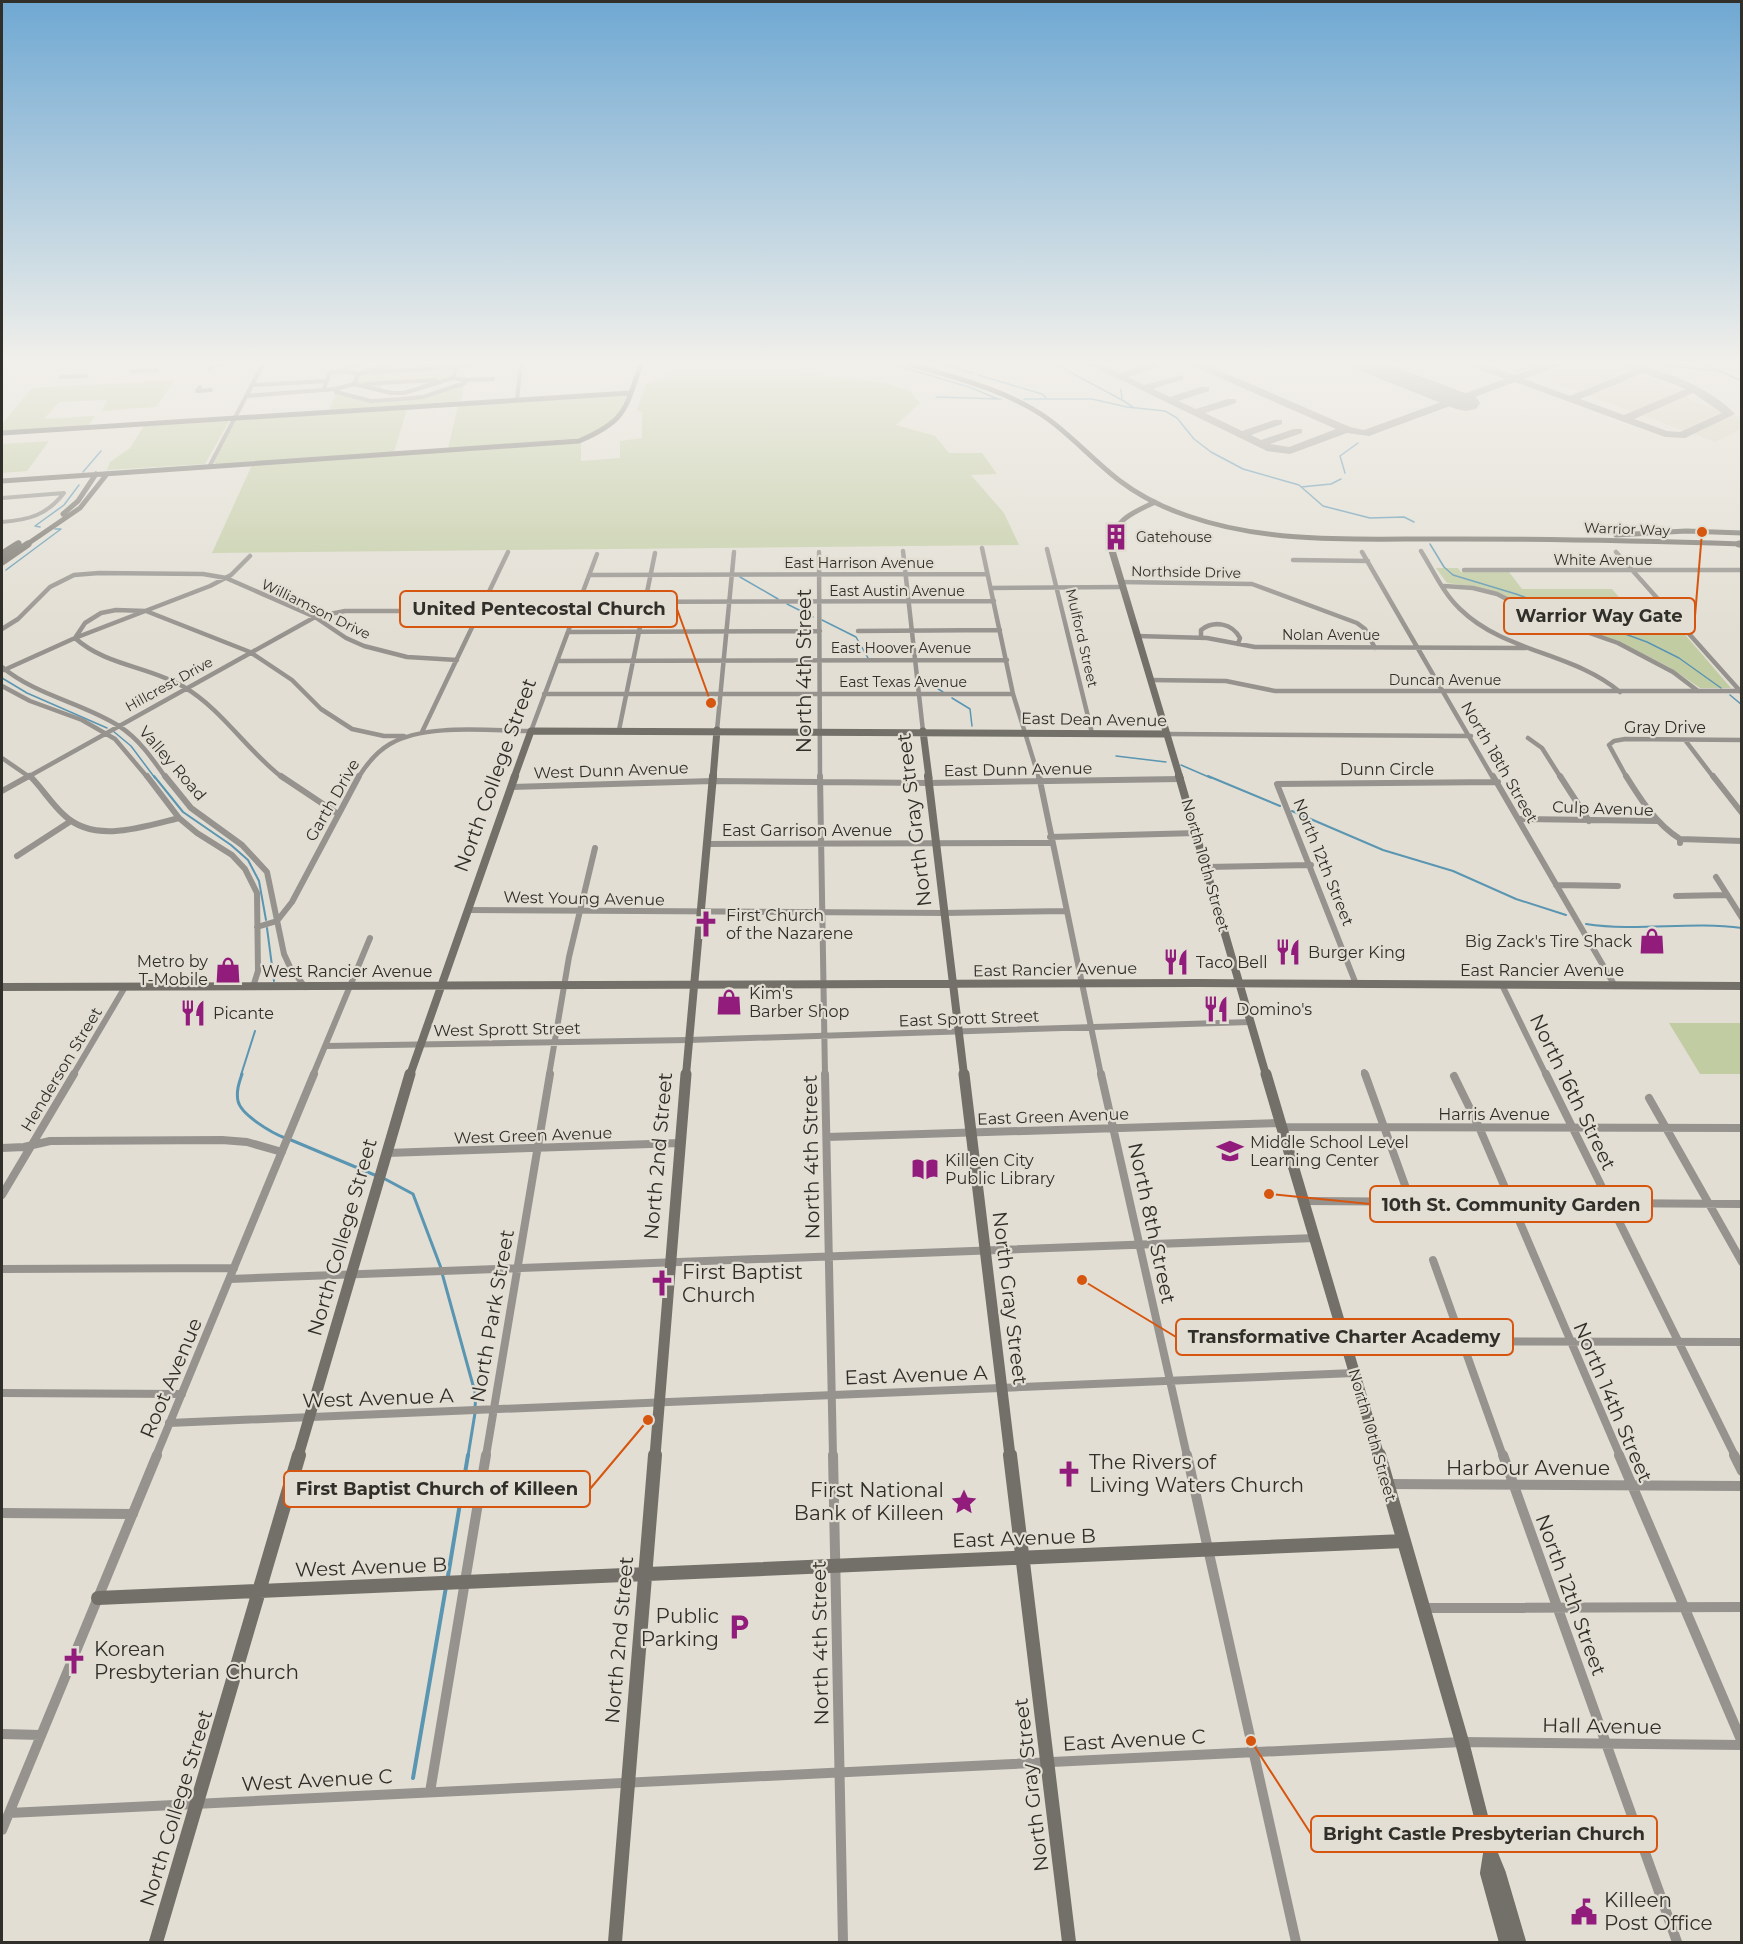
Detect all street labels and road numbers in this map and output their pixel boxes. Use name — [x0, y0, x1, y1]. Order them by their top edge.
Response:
street label: Warrior Way — [1584, 519, 1671, 540]
street label: White Avenue — [1554, 551, 1652, 569]
street label: East Harrison Avenue — [784, 554, 934, 572]
street label: Northside Drive — [1131, 562, 1241, 582]
street label: Williamson Drive — [259, 575, 373, 643]
street label: East Austin Avenue — [829, 582, 965, 600]
street label: Mulford Street — [1062, 587, 1102, 689]
street label: North 4th Street — [792, 589, 816, 753]
street label: Nolan Avenue — [1282, 626, 1380, 644]
street label: East Hoover Avenue — [831, 639, 971, 657]
street label: Hillcrest Drive — [122, 653, 216, 715]
street label: Duncan Avenue — [1389, 671, 1501, 689]
street label: East Texas Avenue — [839, 673, 967, 691]
street label: North College Street — [449, 675, 541, 875]
street label: North 18th Street — [1457, 698, 1542, 827]
street label: East Dean Avenue — [1021, 709, 1167, 730]
street label: Gray Drive — [1624, 718, 1706, 737]
street label: Valley Road — [135, 722, 210, 805]
street label: North Gray Street — [891, 732, 937, 908]
street label: Garth Drive — [301, 756, 364, 845]
street label: West Dunn Avenue — [533, 758, 689, 783]
street label: East Dunn Avenue — [944, 759, 1093, 780]
street label: Dunn Circle — [1340, 760, 1434, 779]
street label: North 10th Street — [1177, 796, 1234, 934]
street label: North 12th Street — [1289, 796, 1358, 929]
street label: Culp Avenue — [1552, 797, 1654, 820]
street label: East Garrison Avenue — [722, 821, 892, 840]
street label: West Young Avenue — [503, 888, 665, 909]
street label: East Rancier Avenue — [973, 959, 1137, 980]
street label: East Rancier Avenue — [1460, 961, 1624, 980]
street label: West Rancier Avenue — [262, 962, 432, 981]
street label: Henderson Street — [17, 1003, 106, 1135]
street label: East Sprott Street — [898, 1007, 1040, 1030]
street label: North 16th Street — [1525, 1010, 1621, 1174]
street label: West Sprott Street — [433, 1019, 581, 1040]
street label: North 2nd Street — [639, 1071, 677, 1241]
street label: North 4th Street — [798, 1075, 824, 1239]
street label: East Green Avenue — [977, 1104, 1129, 1129]
street label: Harris Avenue — [1438, 1105, 1550, 1124]
street label: West Green Avenue — [454, 1123, 612, 1148]
street label: North College Street — [302, 1135, 382, 1339]
street label: North 8th Street — [1123, 1140, 1181, 1306]
street label: North Gray Street — [987, 1210, 1033, 1386]
street label: North Park Street — [465, 1228, 519, 1404]
street label: Root Avenue — [135, 1314, 207, 1442]
street label: North 14th Street — [1568, 1318, 1658, 1486]
street label: East Avenue A — [844, 1360, 989, 1389]
street label: North 10th Street — [1344, 1366, 1401, 1504]
street label: West Avenue A — [302, 1383, 455, 1413]
street label: Harbour Avenue — [1446, 1456, 1610, 1480]
street label: North 12th Street — [1531, 1511, 1611, 1679]
street label: East Avenue B — [952, 1523, 1096, 1553]
street label: West Avenue B — [295, 1552, 447, 1582]
street label: North 2nd Street — [600, 1555, 638, 1725]
street label: North 4th Street — [807, 1561, 833, 1725]
street label: North Gray Street — [1008, 1697, 1054, 1873]
street label: North College Street — [135, 1707, 217, 1909]
street label: Hall Avenue — [1542, 1713, 1662, 1739]
street label: East Avenue C — [1062, 1724, 1206, 1756]
street label: West Avenue C — [241, 1764, 393, 1796]

